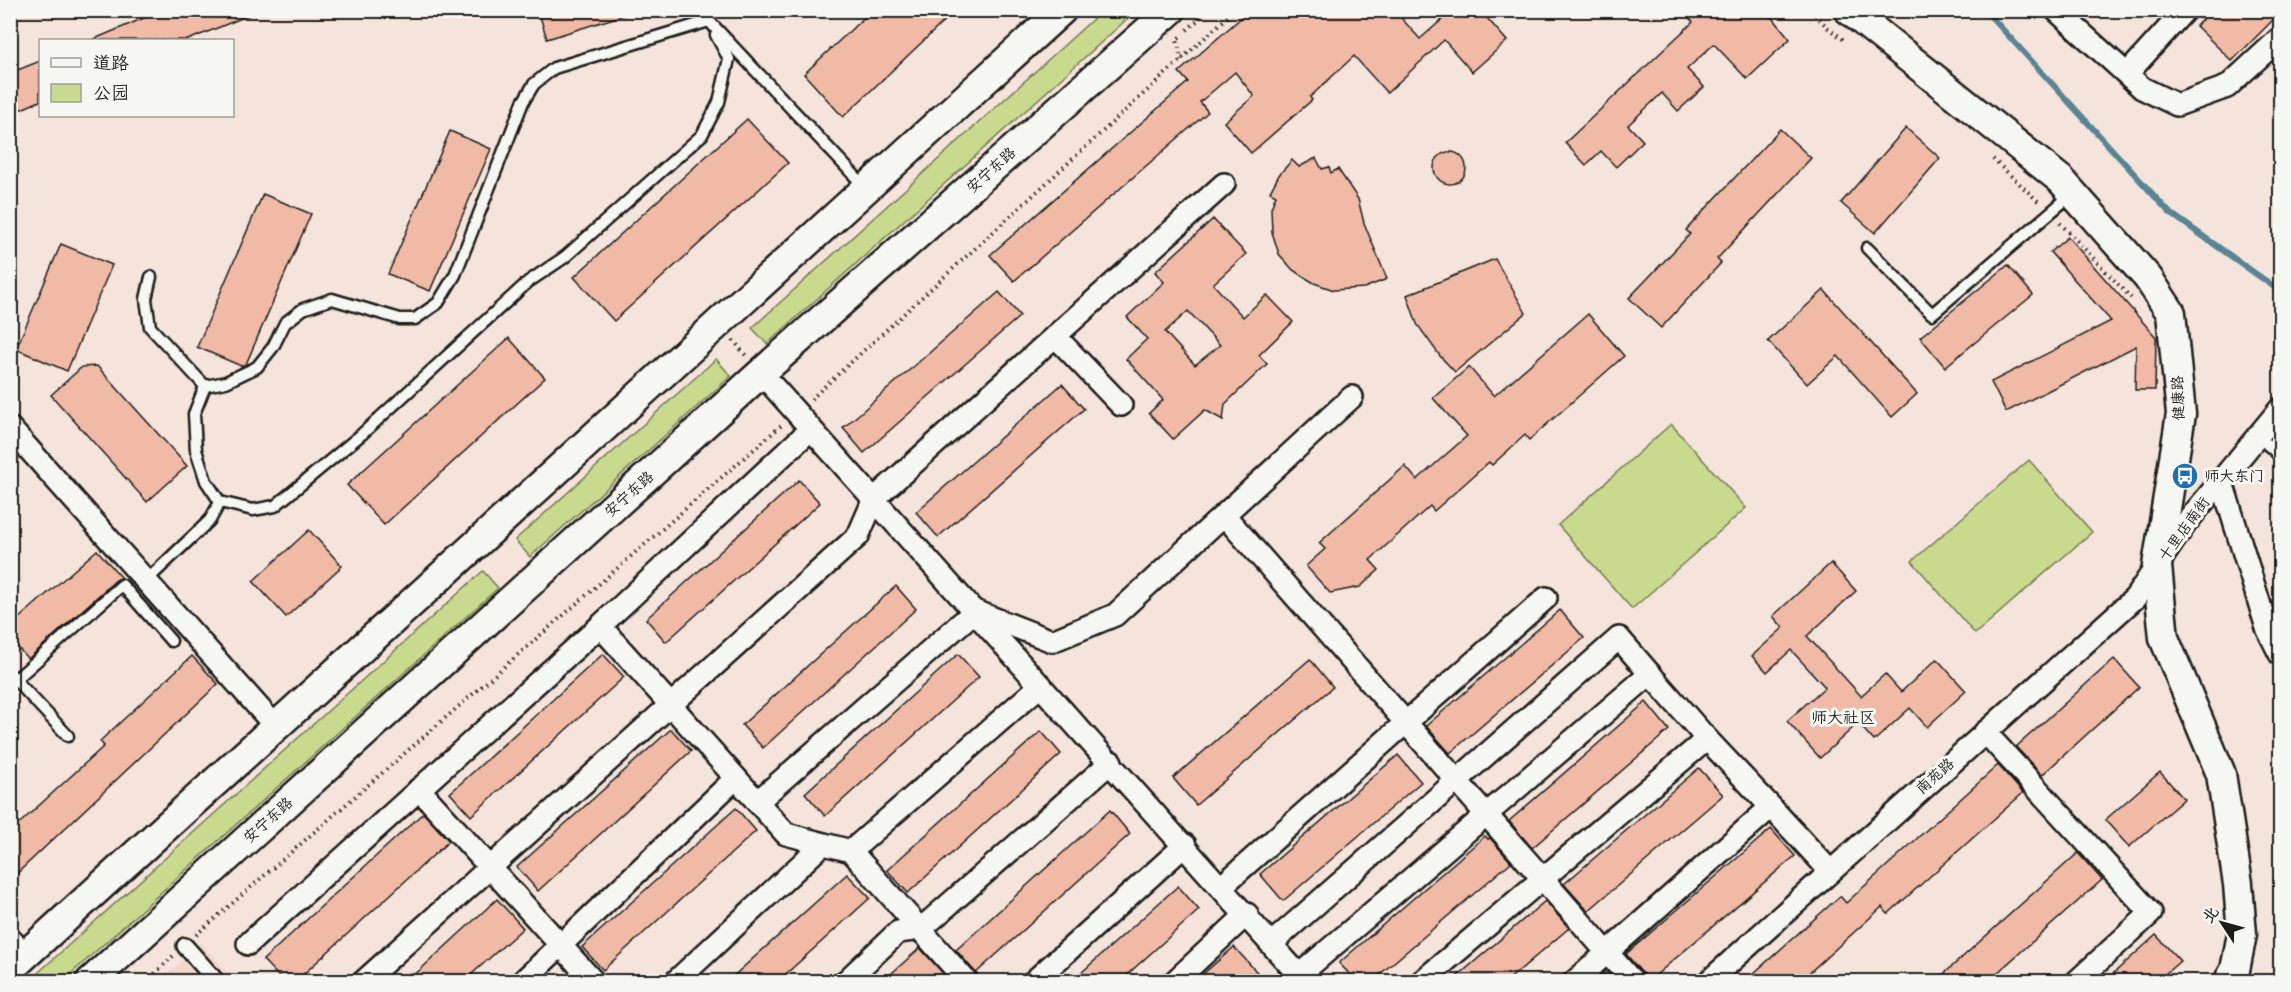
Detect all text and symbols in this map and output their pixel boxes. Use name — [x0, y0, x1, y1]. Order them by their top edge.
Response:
legend — [39, 39, 234, 117]
text: 道路 — [93, 51, 129, 75]
text: 公园 — [93, 81, 129, 105]
street label: 安宁东路 — [962, 142, 1020, 198]
street label: 健康路 — [2167, 375, 2189, 421]
bus stop icon: 师大东门 — [2170, 461, 2200, 491]
street label: 安宁东路 — [600, 466, 658, 522]
place label: 师大东门 — [2204, 466, 2264, 486]
street label: 十里店南街 — [2154, 493, 2214, 565]
district label: 师大社区 — [1811, 707, 1875, 728]
street label: 南苑路 — [1912, 754, 1958, 798]
street label: 安宁东路 — [239, 792, 297, 848]
north arrow — [2192, 893, 2252, 953]
text: 北 — [2197, 902, 2223, 927]

